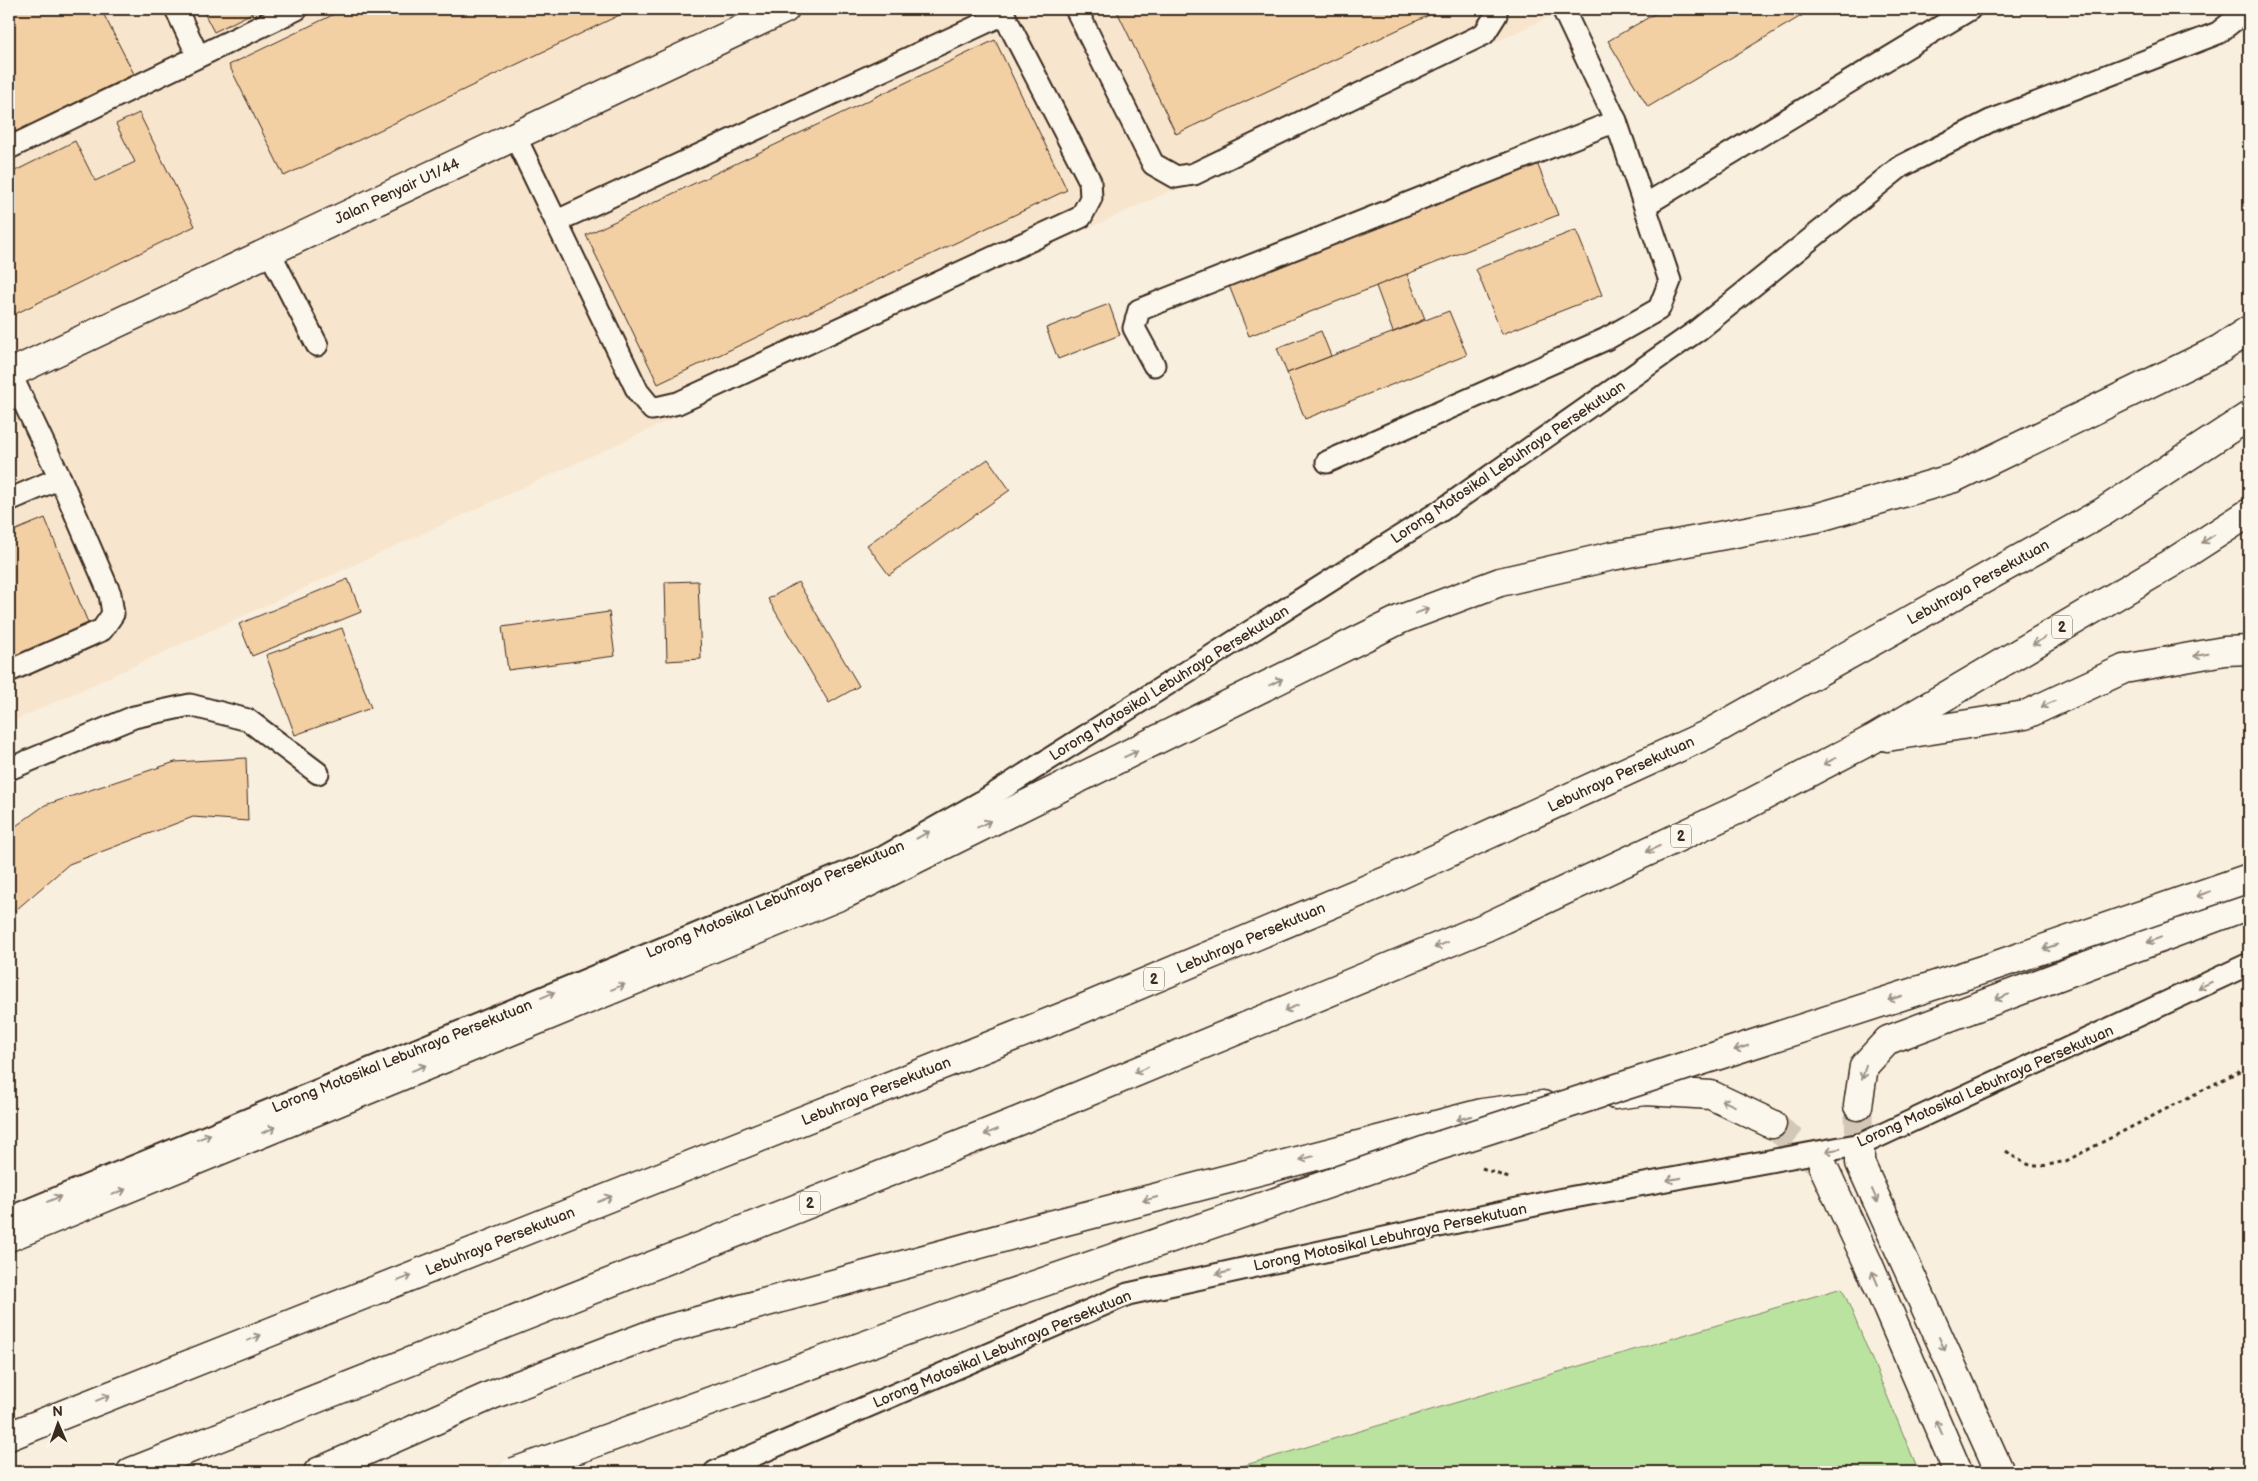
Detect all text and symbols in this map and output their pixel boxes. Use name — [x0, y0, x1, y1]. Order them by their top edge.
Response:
street label: Jalan Penyair U1/44 — [331, 154, 463, 229]
street label: Lorong Motosikal Lebuhraya Persekutuan — [1387, 377, 1629, 548]
one-way arrow — [2202, 534, 2216, 544]
street label: Lebuhraya Persekutuan — [1904, 535, 2053, 629]
street label: Lorong Motosikal Lebuhraya Persekutuan — [1046, 601, 1293, 765]
one-way arrow — [1414, 606, 1430, 615]
road number: 2 — [2052, 616, 2072, 638]
one-way arrow — [2032, 636, 2047, 646]
one-way arrow — [2193, 651, 2209, 660]
one-way arrow — [1268, 677, 1283, 686]
one-way arrow — [2040, 700, 2055, 710]
street label: Lebuhraya Persekutuan — [1545, 732, 1697, 817]
one-way arrow — [1123, 749, 1138, 759]
one-way arrow — [1822, 756, 1837, 766]
one-way arrow — [976, 819, 991, 828]
road number: 2 — [1671, 824, 1691, 848]
one-way arrow — [915, 830, 930, 840]
street label: Lorong Motosikal Lebuhraya Persekutuan — [643, 836, 907, 963]
one-way arrow — [1646, 845, 1661, 854]
one-way arrow — [2195, 889, 2211, 899]
street label: Lebuhraya Persekutuan — [1174, 899, 1328, 978]
one-way arrow — [2147, 936, 2163, 945]
one-way arrow — [1434, 942, 1449, 951]
one-way arrow — [2042, 943, 2058, 952]
road number: 2 — [1144, 968, 1164, 991]
one-way arrow — [2198, 980, 2213, 990]
one-way arrow — [610, 982, 625, 991]
one-way arrow — [540, 990, 555, 999]
one-way arrow — [1995, 993, 2010, 1002]
one-way arrow — [1888, 994, 1904, 1003]
street label: Lorong Motosikal Lebuhraya Persekutuan — [269, 995, 535, 1117]
one-way arrow — [1284, 1003, 1299, 1013]
street label: Lorong Motosikal Lebuhraya Persekutuan — [1854, 1021, 2116, 1152]
one-way arrow — [1733, 1044, 1749, 1054]
street label: Lebuhraya Persekutuan — [799, 1053, 954, 1130]
one-way arrow — [411, 1063, 426, 1073]
one-way arrow — [1859, 1063, 1868, 1079]
one-way arrow — [1134, 1066, 1149, 1075]
one-way arrow — [1720, 1098, 1735, 1108]
one-way arrow — [1457, 1114, 1473, 1123]
one-way arrow — [261, 1125, 276, 1134]
one-way arrow — [984, 1128, 999, 1137]
one-way arrow — [196, 1132, 211, 1142]
one-way arrow — [1826, 1145, 1842, 1155]
one-way arrow — [1299, 1154, 1315, 1164]
one-way arrow — [1666, 1174, 1682, 1184]
one-way arrow — [111, 1186, 126, 1196]
one-way arrow — [1871, 1188, 1880, 1203]
road number: 2 — [800, 1192, 820, 1214]
one-way arrow — [46, 1194, 61, 1204]
one-way arrow — [597, 1194, 612, 1203]
one-way arrow — [1142, 1195, 1158, 1204]
street label: Lorong Motosikal Lebuhraya Persekutuan — [1252, 1199, 1528, 1276]
street label: Lebuhraya Persekutuan — [423, 1203, 578, 1280]
one-way arrow — [1216, 1269, 1232, 1278]
one-way arrow — [1869, 1271, 1879, 1286]
one-way arrow — [397, 1273, 412, 1283]
street label: Lorong Motosikal Lebuhraya Persekutuan — [870, 1286, 1134, 1413]
one-way arrow — [246, 1333, 261, 1343]
one-way arrow — [1938, 1336, 1947, 1351]
one-way arrow — [95, 1393, 110, 1402]
north arrow — [32, 1398, 82, 1448]
text: N — [52, 1403, 63, 1420]
one-way arrow — [1933, 1420, 1943, 1435]

